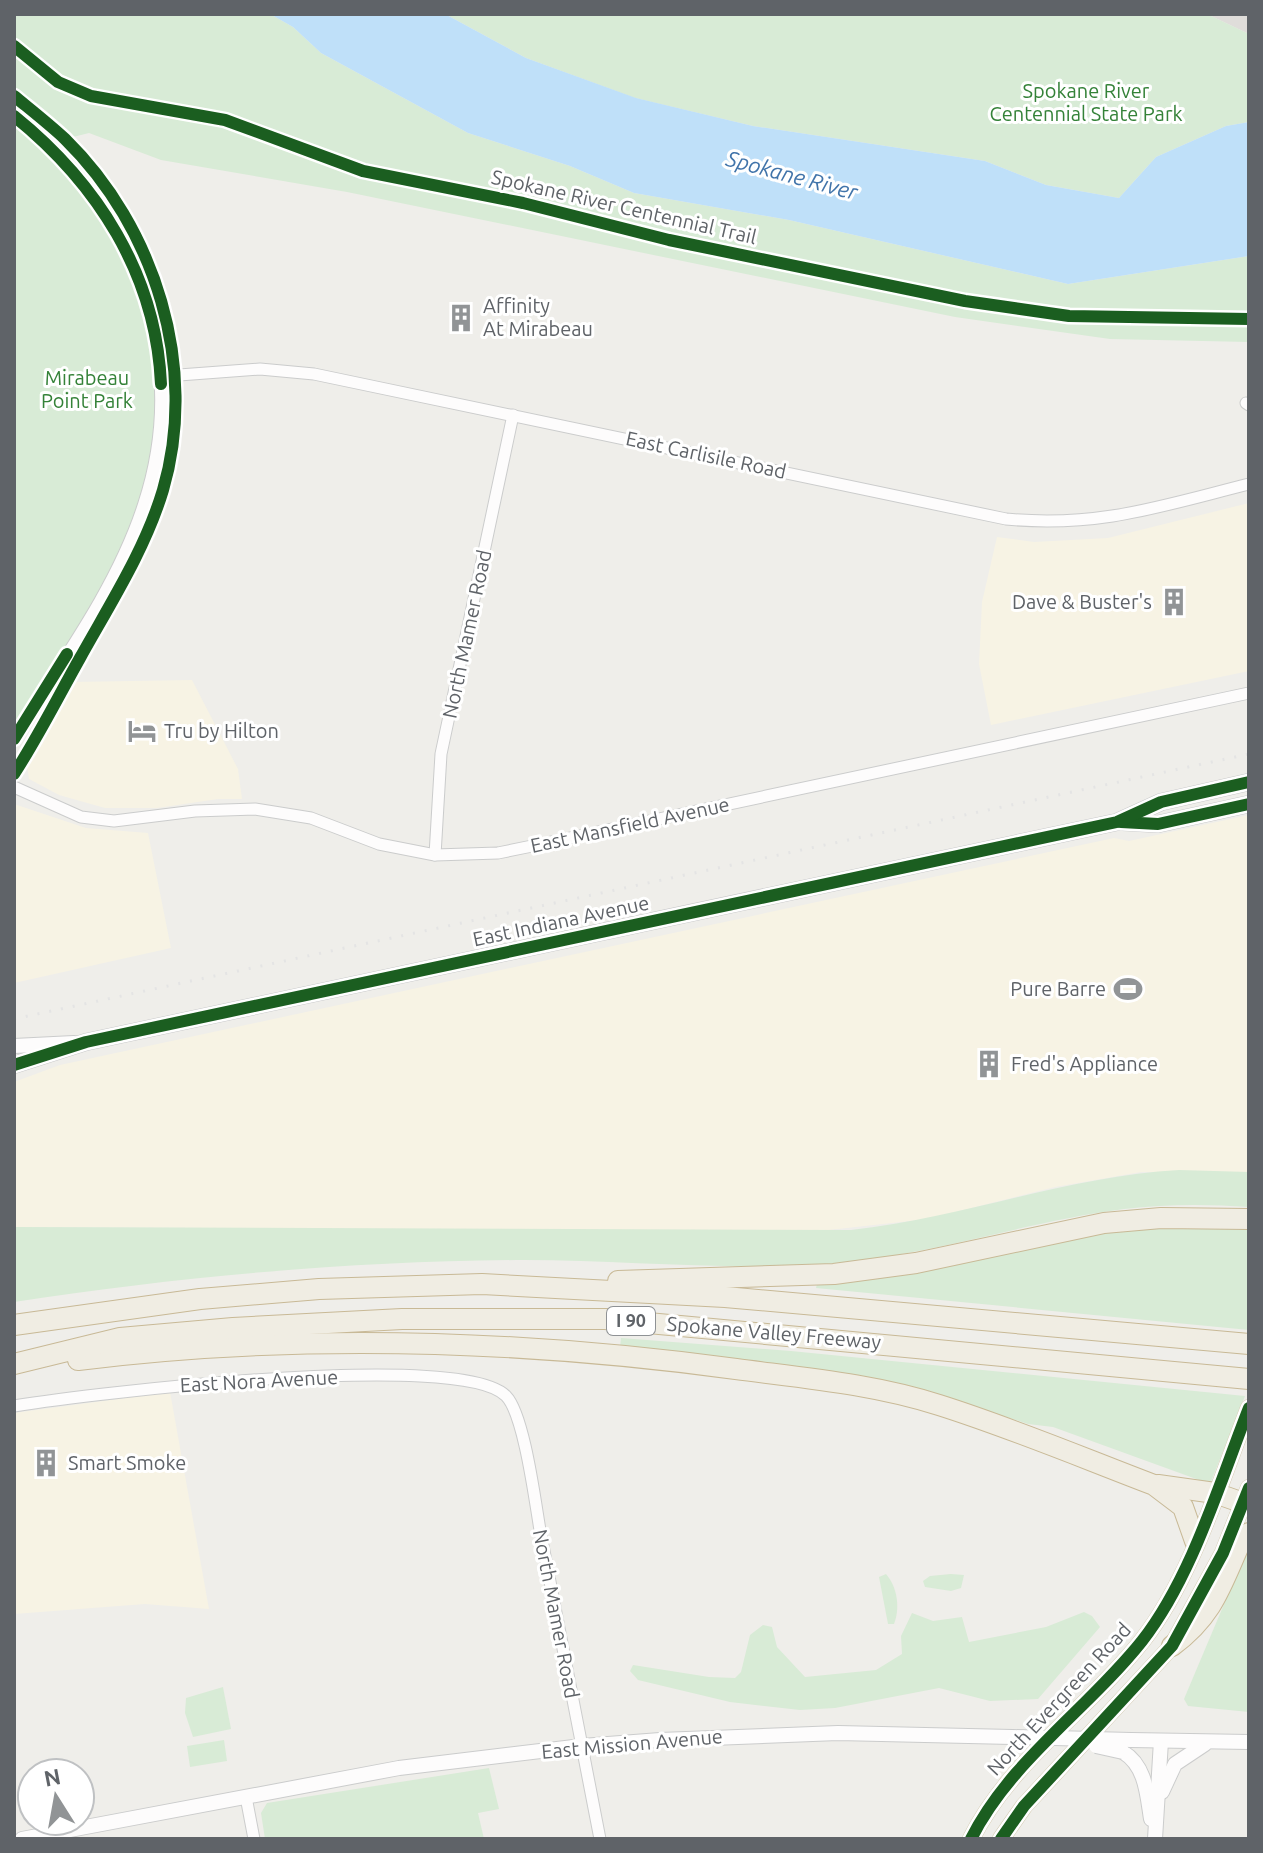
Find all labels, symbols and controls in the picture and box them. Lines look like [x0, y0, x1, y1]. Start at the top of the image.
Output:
park label: Spokane River Centennial State Park [989, 79, 1183, 125]
water label: Spokane River [723, 145, 861, 204]
street label: Spokane River Centennial Trail [489, 165, 759, 248]
place label: Affinity At Mirabeau [483, 294, 593, 340]
building icon: Affinity At Mirabeau [446, 303, 476, 333]
park label: Mirabeau Point Park [41, 366, 133, 412]
street label: East Carlisile Road [624, 426, 788, 483]
street label: North Mamer Road [437, 548, 496, 720]
building icon: Dave & Buster's [1159, 587, 1189, 617]
place label: Dave & Buster's [1012, 590, 1152, 613]
hotel icon: Tru by Hilton [127, 716, 157, 746]
place label: Tru by Hilton [164, 719, 279, 742]
street label: East Mansfield Avenue [528, 792, 731, 857]
street label: East Indiana Avenue [471, 891, 651, 950]
sports icon: Pure Barre [1113, 974, 1143, 1004]
place label: Pure Barre [1010, 977, 1106, 1000]
building icon: Fred's Appliance [974, 1049, 1004, 1079]
place label: Fred's Appliance [1011, 1052, 1158, 1075]
road number: I 90 [607, 1307, 655, 1335]
street label: Spokane Valley Freeway [666, 1312, 882, 1353]
street label: East Nora Avenue [179, 1365, 339, 1396]
building icon: Smart Smoke [31, 1448, 61, 1478]
place label: Smart Smoke [68, 1451, 186, 1474]
street label: North Mamer Road [529, 1527, 584, 1700]
street label: North Evergreen Road [982, 1618, 1135, 1780]
street label: East Mission Avenue [540, 1724, 724, 1763]
north arrow [16, 1757, 96, 1837]
text: N [42, 1763, 63, 1791]

